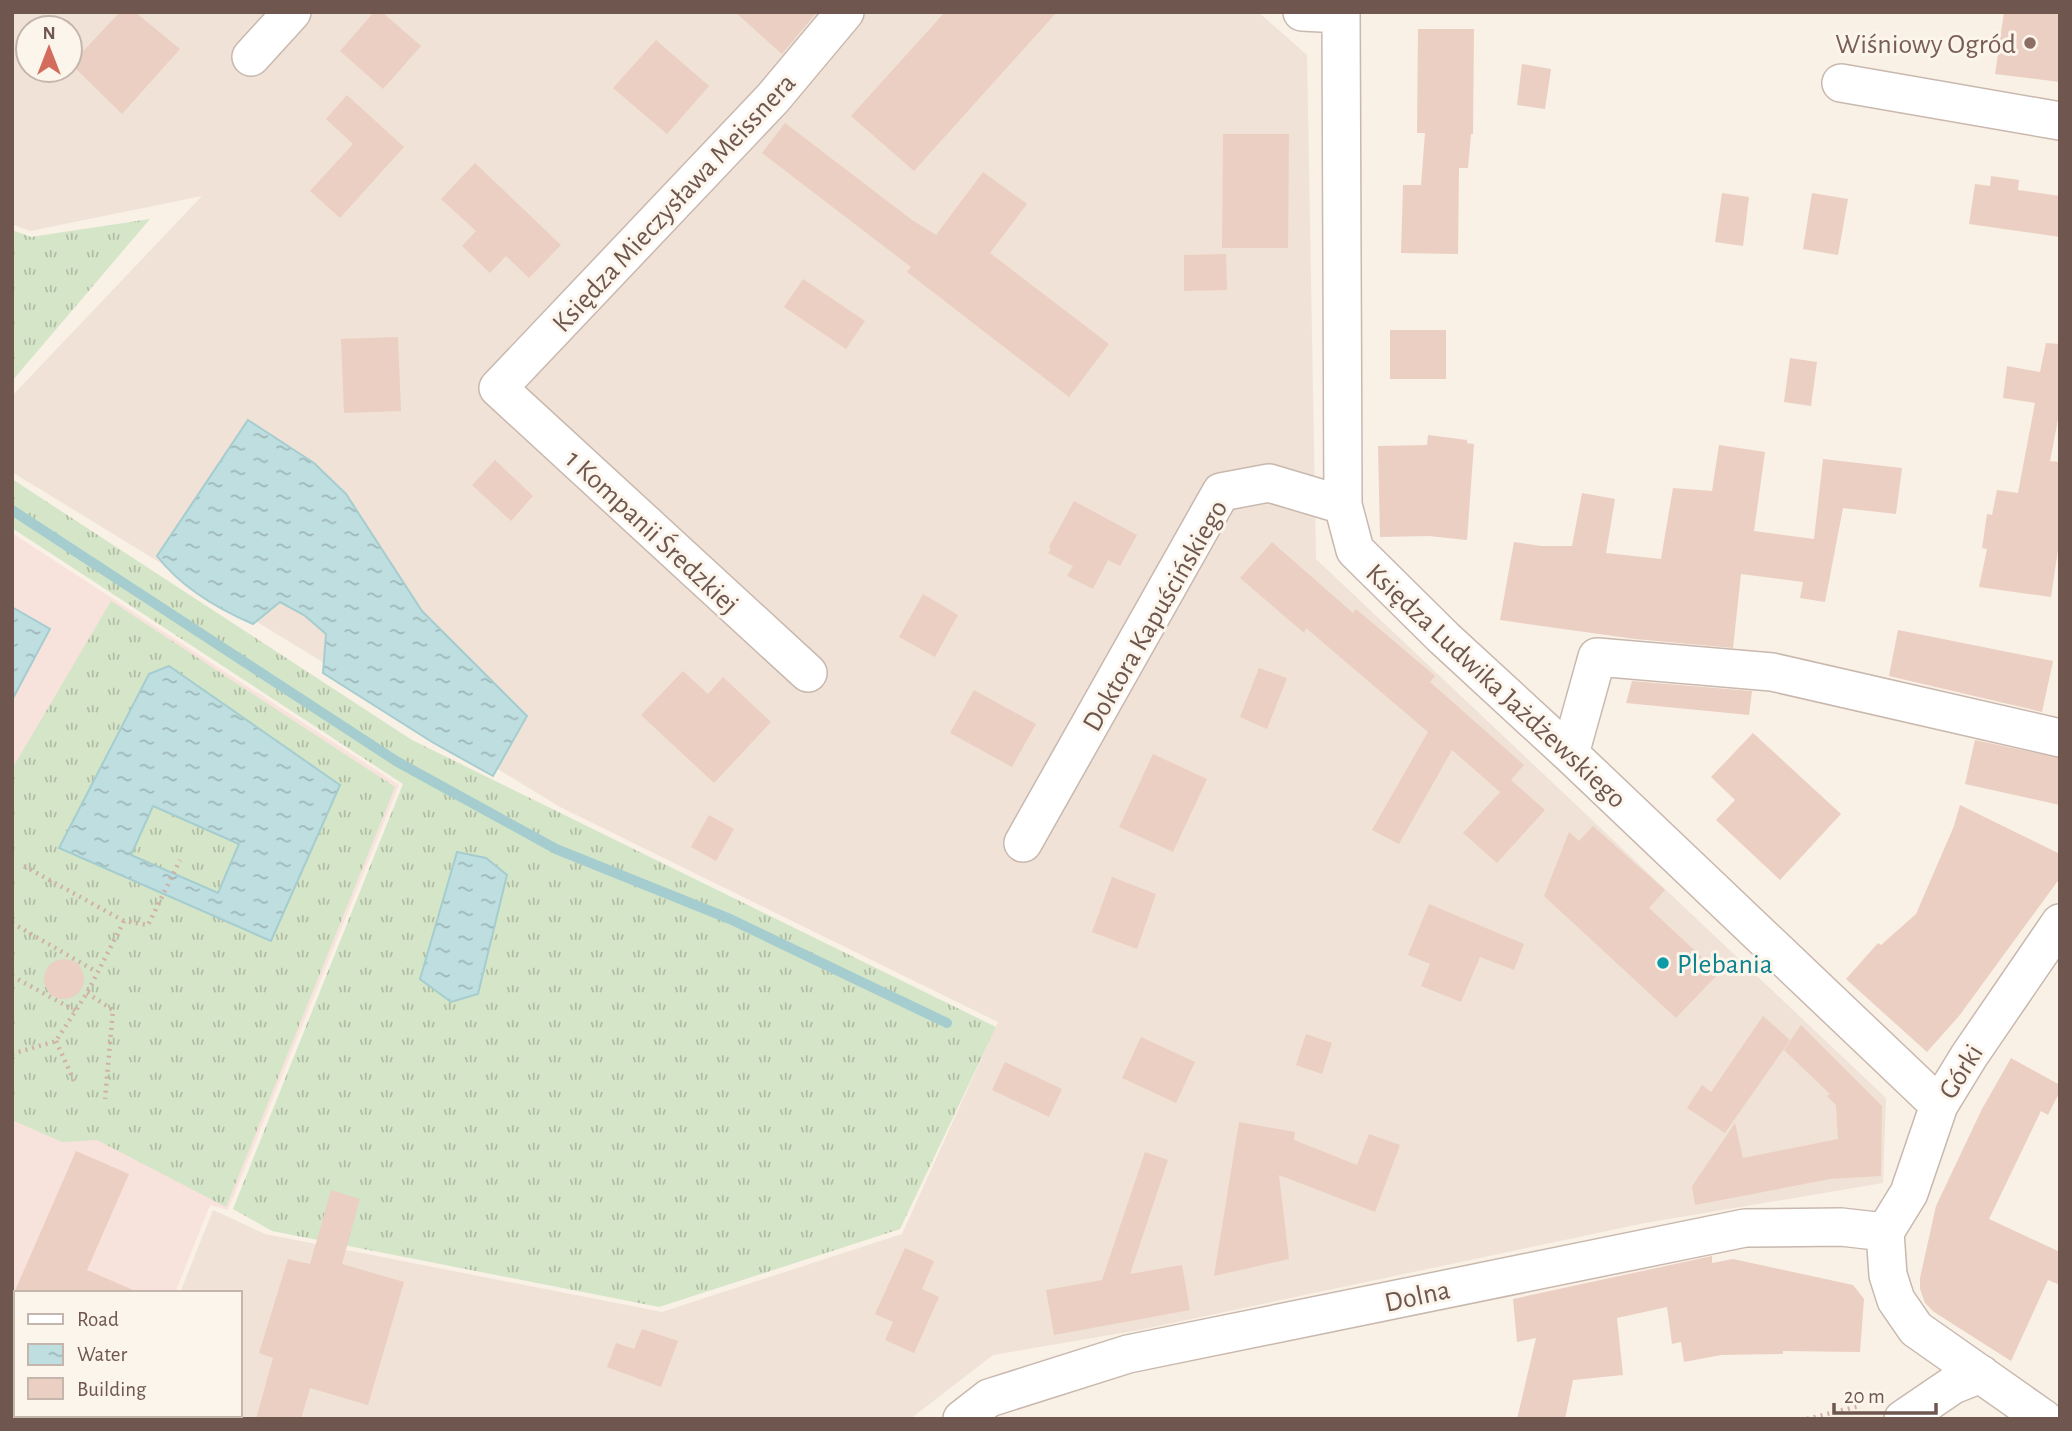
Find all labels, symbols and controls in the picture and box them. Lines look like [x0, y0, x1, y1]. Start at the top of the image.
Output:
north arrow [14, 14, 84, 84]
text: N [42, 24, 56, 43]
place label: Wiśniowy Ogród [1835, 31, 2016, 59]
marker: Wiśniowy Ogród [2022, 35, 2038, 51]
street label: Księdza Mieczysława Meissnera [548, 69, 801, 338]
street label: 1 Kompanii Średzkiej [560, 443, 746, 619]
street label: Doktora Kapuścińskiego [1078, 496, 1233, 736]
street label: Księdza Ludwika Jażdżewskiego [1360, 559, 1631, 814]
place label: Plebania [1677, 951, 1773, 979]
marker: Plebania [1655, 955, 1671, 971]
street label: Górki [1934, 1040, 1989, 1104]
street label: Dolna [1382, 1276, 1453, 1318]
legend [14, 1291, 242, 1417]
text: Road [77, 1309, 119, 1330]
text: Water [77, 1344, 127, 1365]
scale bar [1834, 1372, 1936, 1416]
text: Building [77, 1379, 147, 1400]
text: 20 m [1844, 1386, 1885, 1407]

